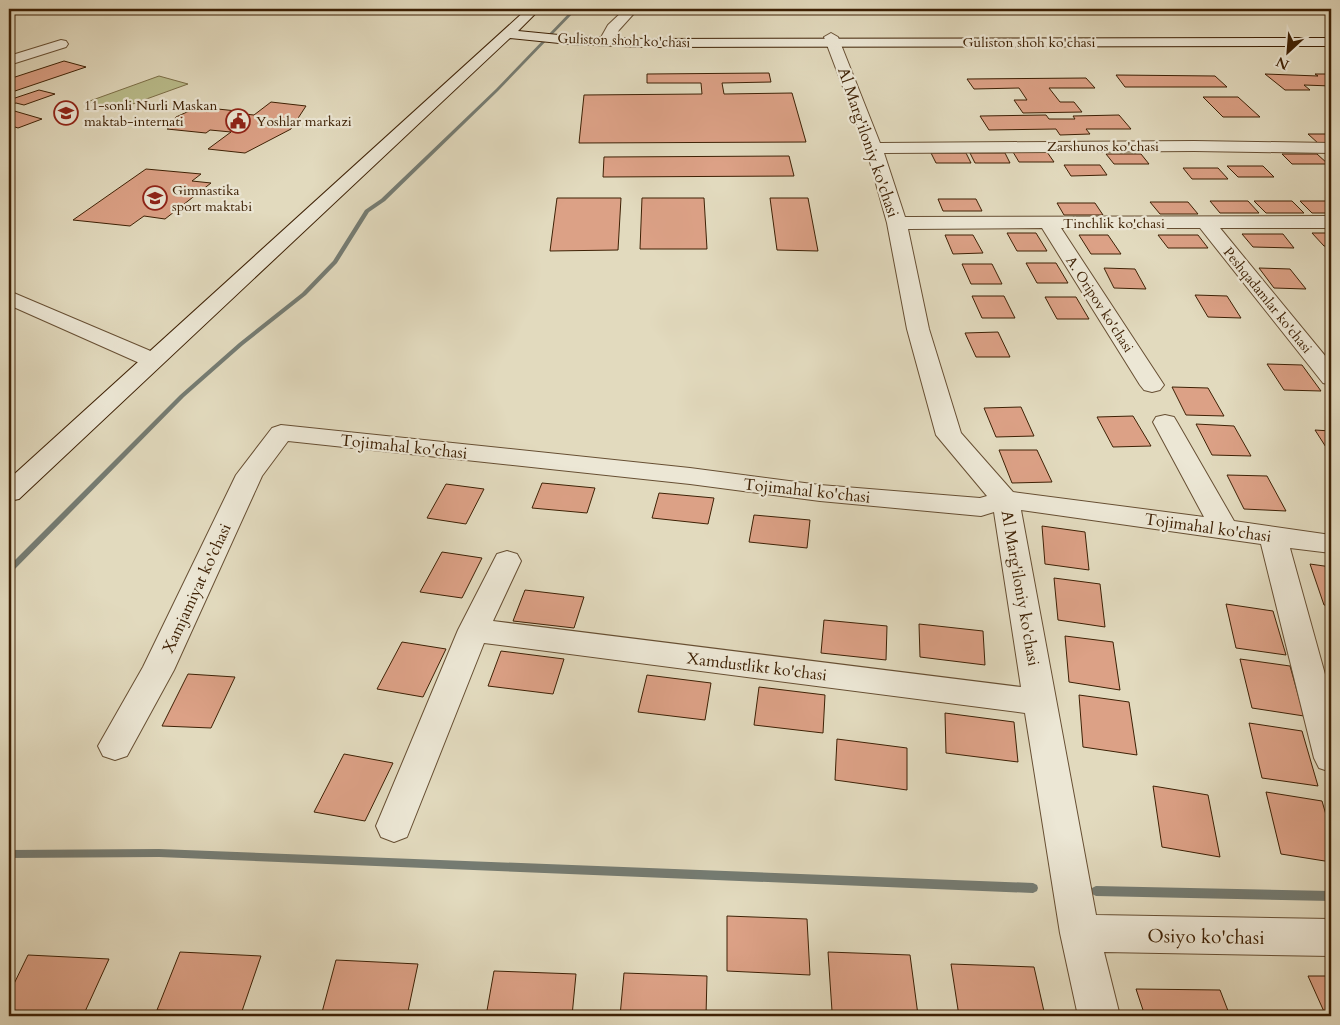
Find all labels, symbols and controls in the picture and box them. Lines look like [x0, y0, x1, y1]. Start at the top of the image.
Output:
north arrow [1262, 28, 1312, 78]
street label: Guliston shoh ko'chasi [557, 29, 691, 52]
street label: Guliston shoh ko'chasi [962, 33, 1096, 52]
text: N [1273, 52, 1292, 74]
street label: Al Marg'iloniy ko'chasi [832, 64, 904, 221]
place label: 11-sonli Nurli Maskan maktab-internati [84, 96, 218, 131]
school or university icon: 11-sonli Nurli Maskan maktab-internati [53, 100, 79, 126]
public building icon: Yoshlar markazi [225, 108, 251, 134]
place label: Yoshlar markazi [256, 112, 352, 131]
street label: Zarshunos ko'chasi [1047, 137, 1159, 156]
place label: Gimnastika sport maktabi [172, 181, 252, 216]
school or university icon: Gimnastika sport maktabi [142, 185, 168, 211]
street label: Tinchlik ko'chasi [1063, 214, 1165, 233]
street label: Peshqadamlar ko'chasi [1219, 243, 1316, 357]
street label: A. Oripov ko'chasi [1061, 252, 1138, 356]
street label: Tojimahal ko'chasi [339, 429, 469, 465]
street label: Tojimahal ko'chasi [742, 473, 872, 509]
street label: Tojimahal ko'chasi [1143, 508, 1273, 548]
street label: Al Marg'iloniy ko'chasi [996, 509, 1045, 668]
street label: Xamjamiyat ko'chasi [157, 519, 237, 657]
street label: Xamdustlikt ko'chasi [686, 647, 829, 687]
street label: Osiyo ko'chasi [1147, 923, 1265, 951]

